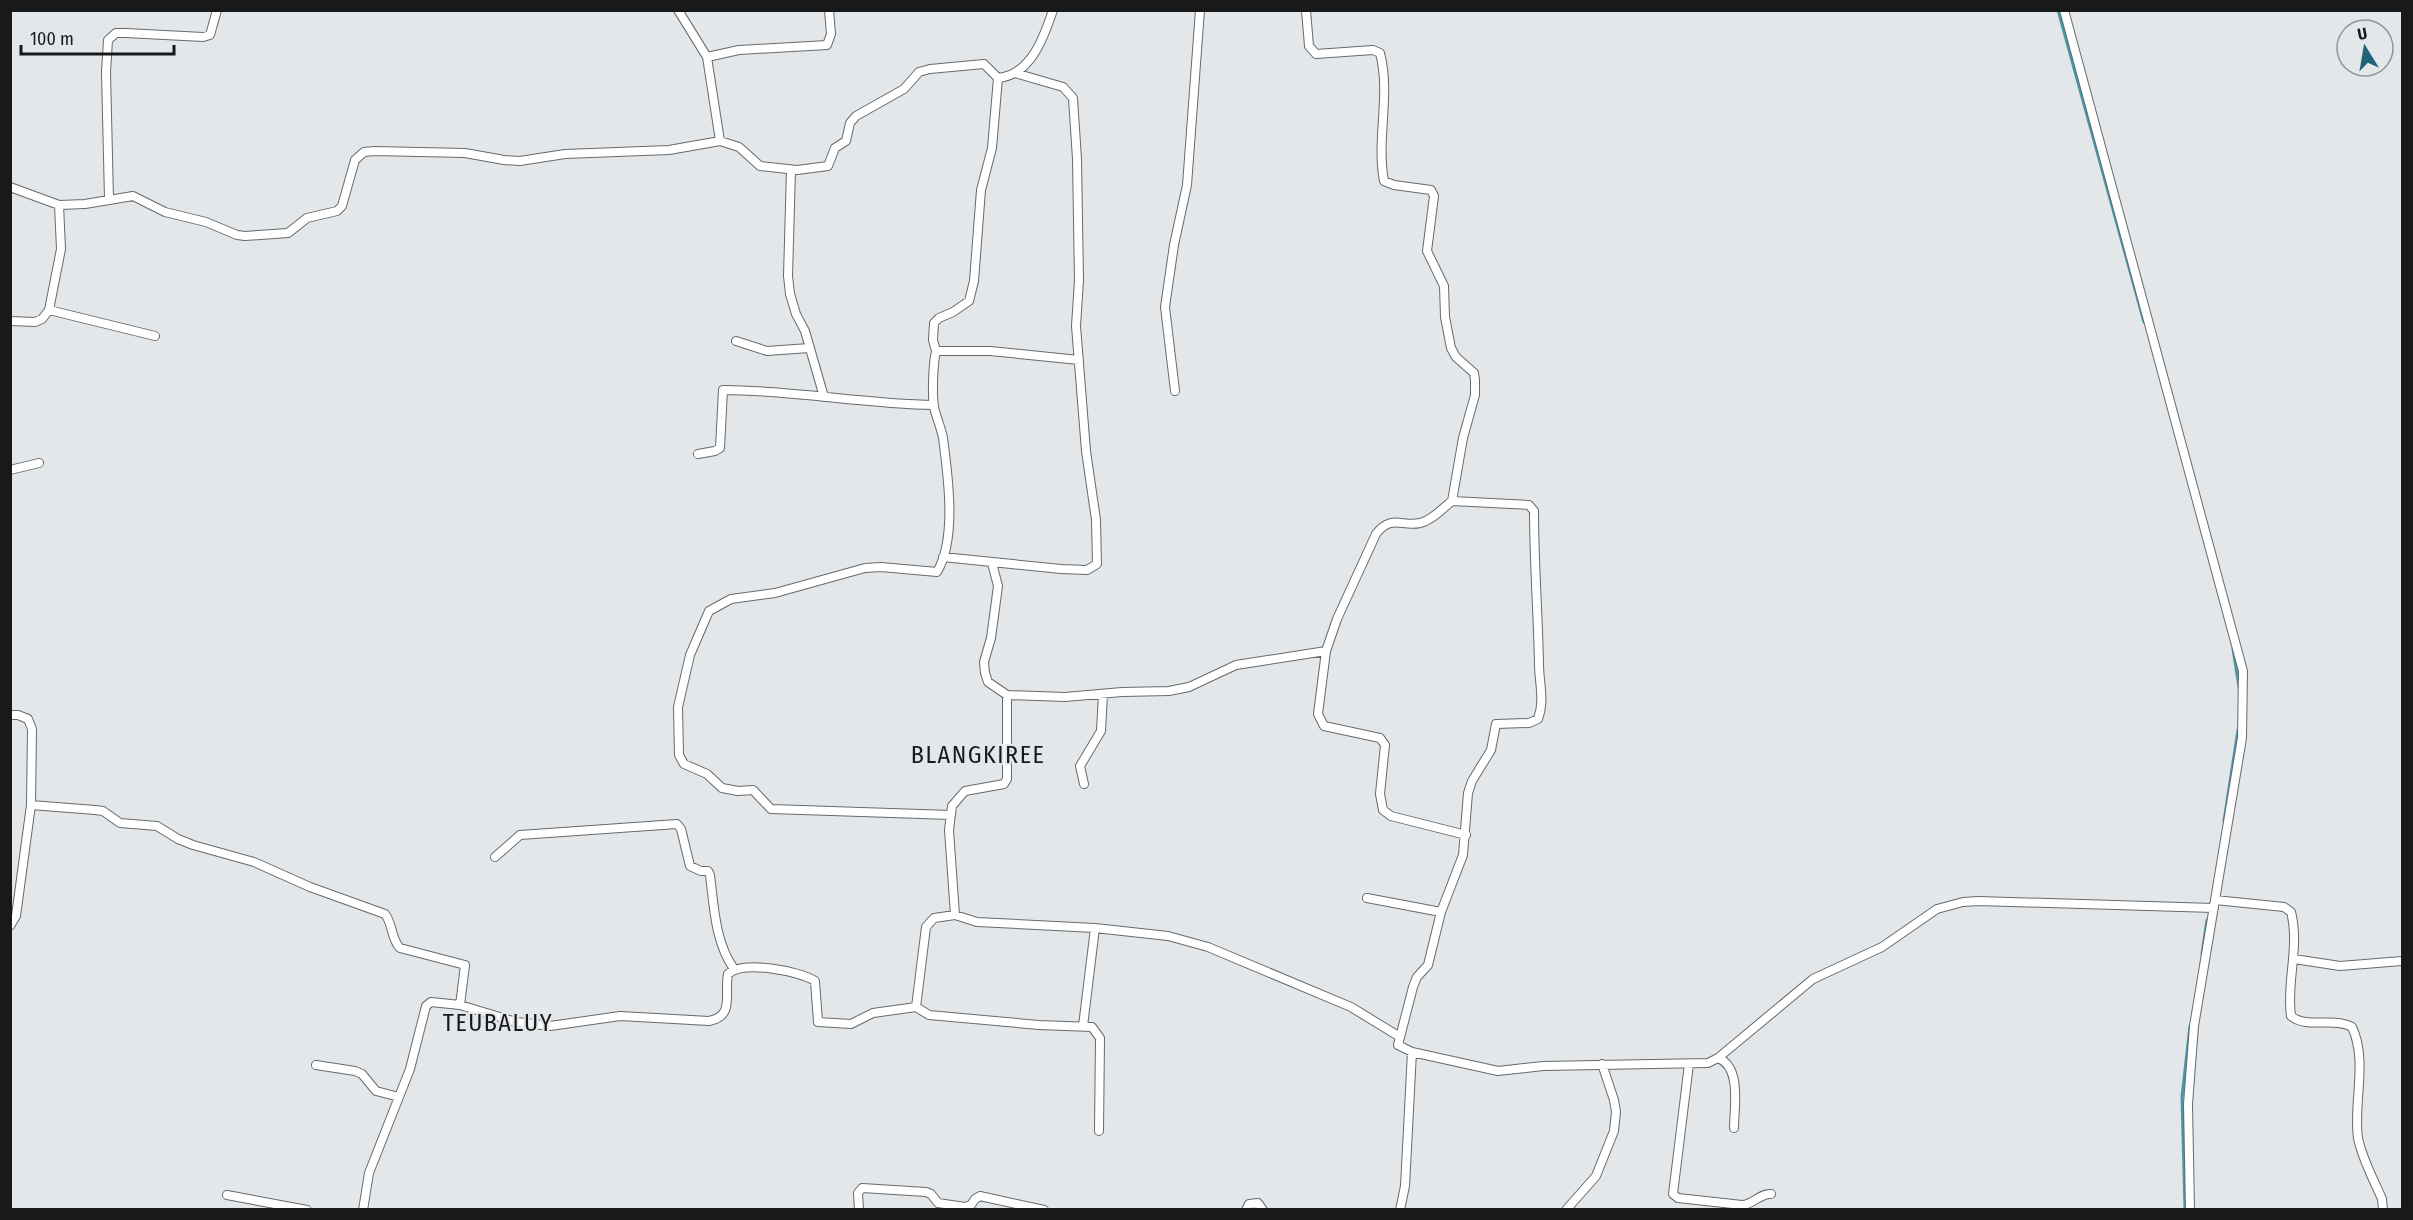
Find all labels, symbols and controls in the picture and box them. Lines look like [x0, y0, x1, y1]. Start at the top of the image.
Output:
scale bar [21, 18, 174, 56]
north arrow [2335, 18, 2395, 78]
text: U [2356, 24, 2369, 44]
text: 100 m [30, 28, 74, 50]
district label: BLANGKIREE [911, 741, 1045, 769]
district label: TEUBALUY [443, 1009, 553, 1037]

